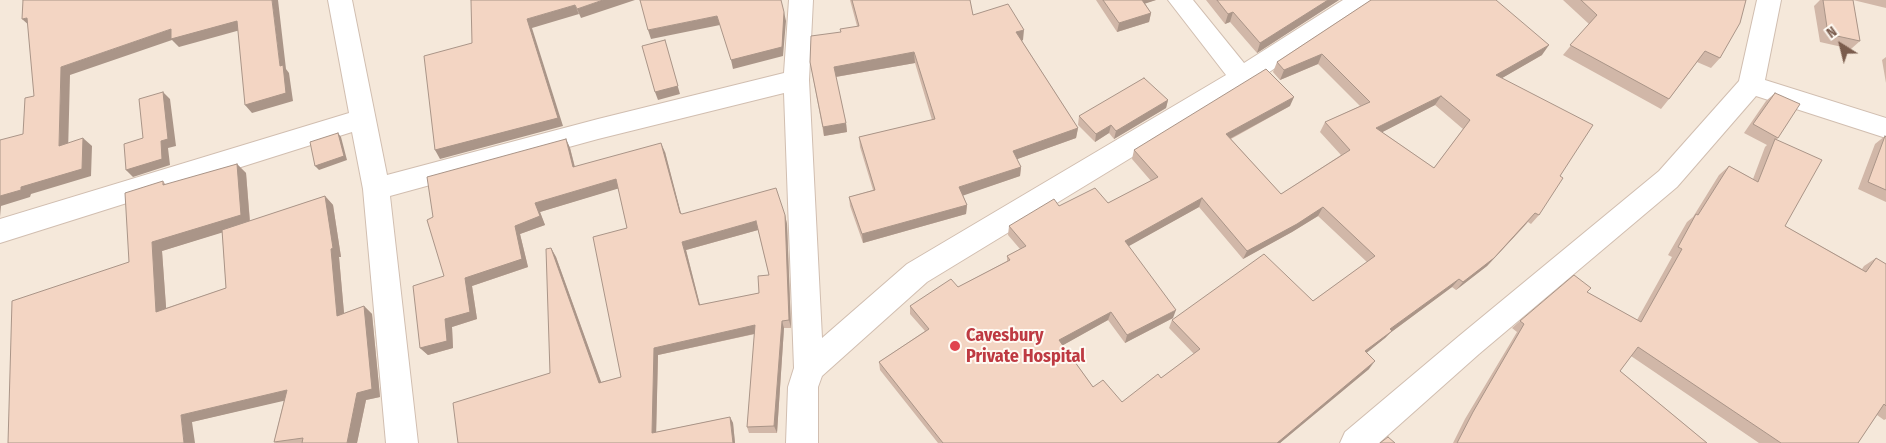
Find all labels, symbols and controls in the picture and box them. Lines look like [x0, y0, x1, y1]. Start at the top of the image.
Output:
north arrow [1816, 20, 1866, 70]
text: N [1823, 23, 1840, 42]
place label: Cavesbury Private Hospital [966, 325, 1085, 368]
marker: Cavesbury Private Hospital [948, 339, 962, 353]

